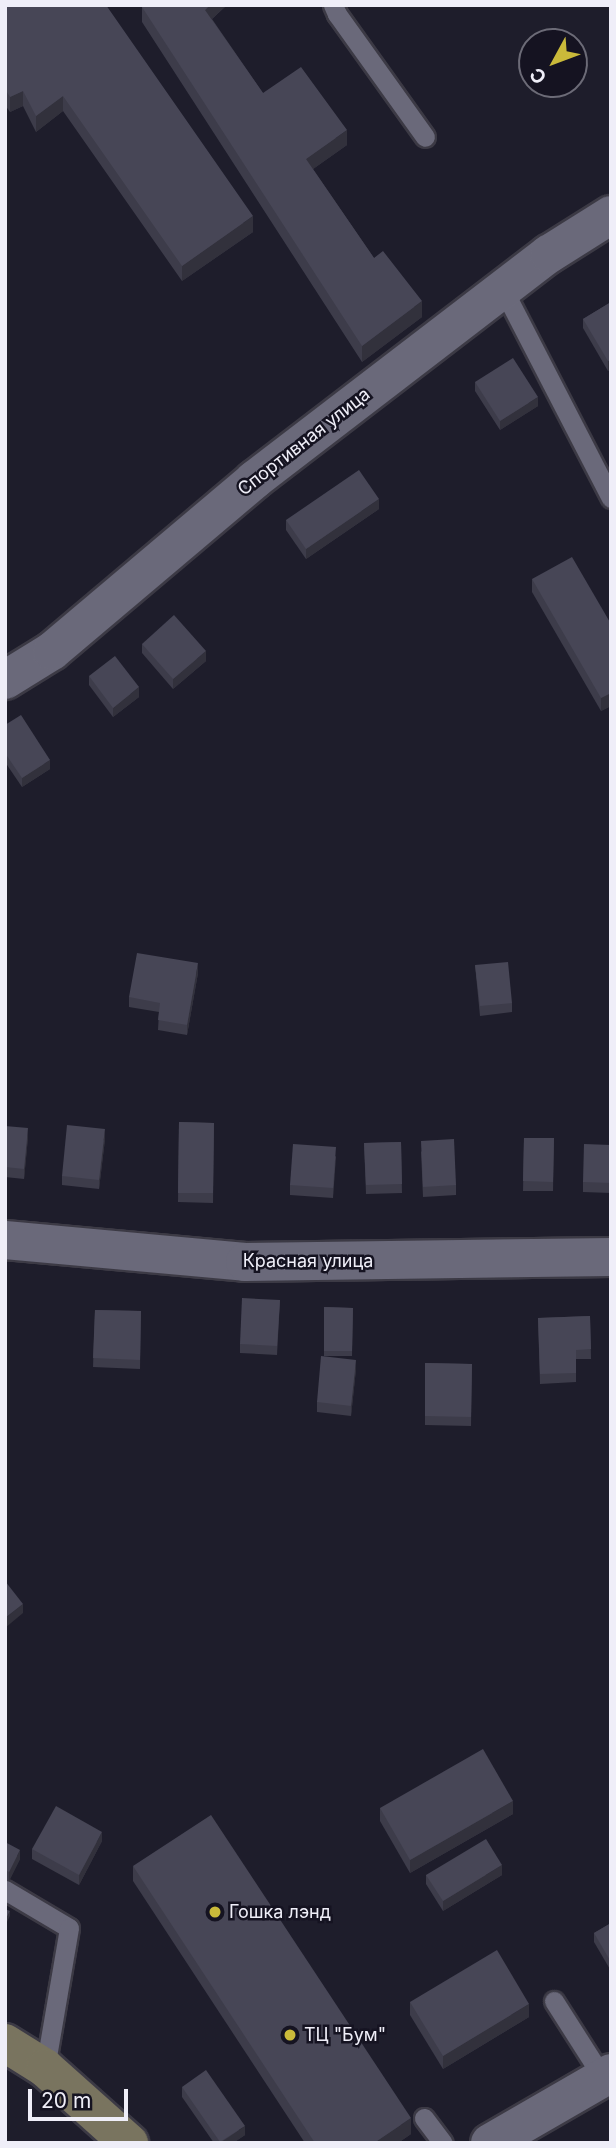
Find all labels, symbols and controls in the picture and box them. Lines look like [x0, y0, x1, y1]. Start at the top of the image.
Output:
north arrow [518, 28, 588, 98]
text: С [525, 63, 552, 89]
street label: Спортивная улица [234, 384, 374, 500]
street label: Красная улица [243, 1250, 373, 1272]
place label: Гошка лэнд [229, 1901, 331, 1923]
marker: Гошка лэнд [207, 1904, 223, 1920]
place label: ТЦ "Бум" [304, 2024, 386, 2046]
marker: ТЦ "Бум" [282, 2027, 298, 2043]
scale bar [32, 2074, 131, 2118]
text: 20 m [41, 2088, 91, 2113]

